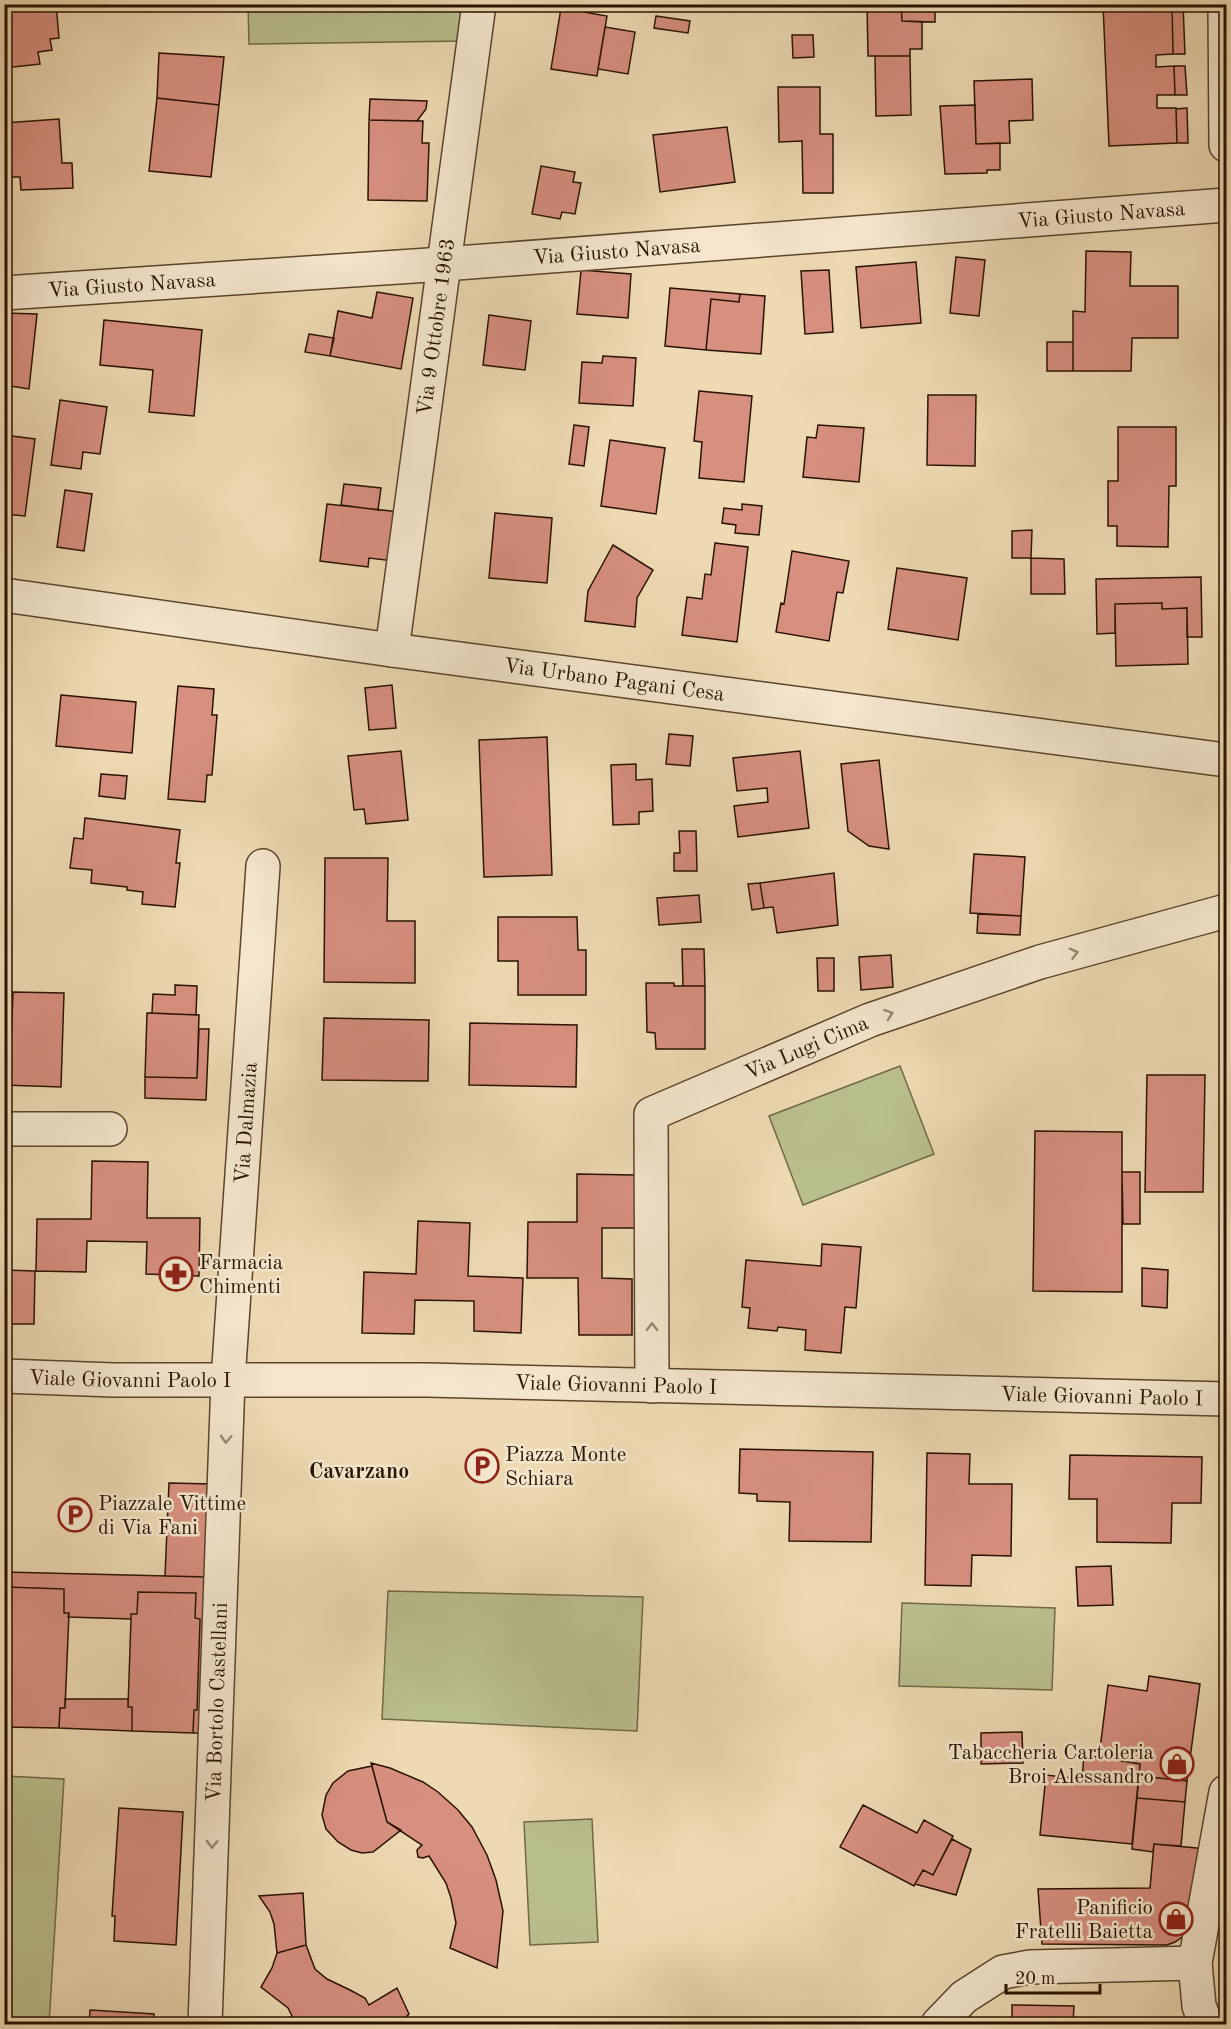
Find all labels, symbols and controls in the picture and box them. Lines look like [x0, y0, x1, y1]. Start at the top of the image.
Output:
street label: Via Giusto Navasa [1017, 199, 1186, 233]
street label: Via Giusto Navasa [532, 236, 701, 269]
street label: Via 9 Ottobre 1963 [415, 237, 459, 417]
street label: Via Giusto Navasa [47, 270, 216, 302]
street label: Via Urbano Pagani Cesa [502, 656, 726, 706]
one-way arrow [1068, 948, 1079, 960]
one-way arrow [883, 1008, 894, 1021]
street label: Via Lugi Cima [742, 1013, 872, 1084]
street label: Via Dalmazia [232, 1062, 262, 1185]
place label: Farmacia Chimenti [199, 1253, 283, 1298]
pharmacy icon: Farmacia Chimenti [158, 1256, 194, 1292]
one-way arrow [646, 1323, 658, 1332]
street label: Viale Giovanni Paolo I [28, 1368, 231, 1392]
street label: Viale Giovanni Paolo I [514, 1373, 717, 1399]
street label: Viale Giovanni Paolo I [1000, 1385, 1203, 1410]
one-way arrow [220, 1434, 233, 1443]
place label: Piazza Monte Schiara [505, 1445, 626, 1490]
parking icon: Piazza Monte Schiara [464, 1448, 500, 1484]
district label: Cavarzano [309, 1461, 409, 1483]
place label: Piazzale Vittime di Via Fani [98, 1494, 246, 1539]
parking icon: Piazzale Vittime di Via Fani [57, 1497, 93, 1533]
street label: Via Bortolo Castellani [204, 1602, 232, 1803]
place label: Tabaccheria Cartoleria Broi Alessandro [948, 1743, 1154, 1788]
shop icon: Tabaccheria Cartoleria Broi Alessandro [1159, 1746, 1195, 1782]
one-way arrow [205, 1839, 218, 1848]
place label: Panificio Fratelli Baietta [1015, 1898, 1153, 1943]
shop icon: Panificio Fratelli Baietta [1158, 1901, 1194, 1937]
scale bar [1006, 1957, 1100, 1995]
text: 20 m [1015, 1970, 1055, 1988]

